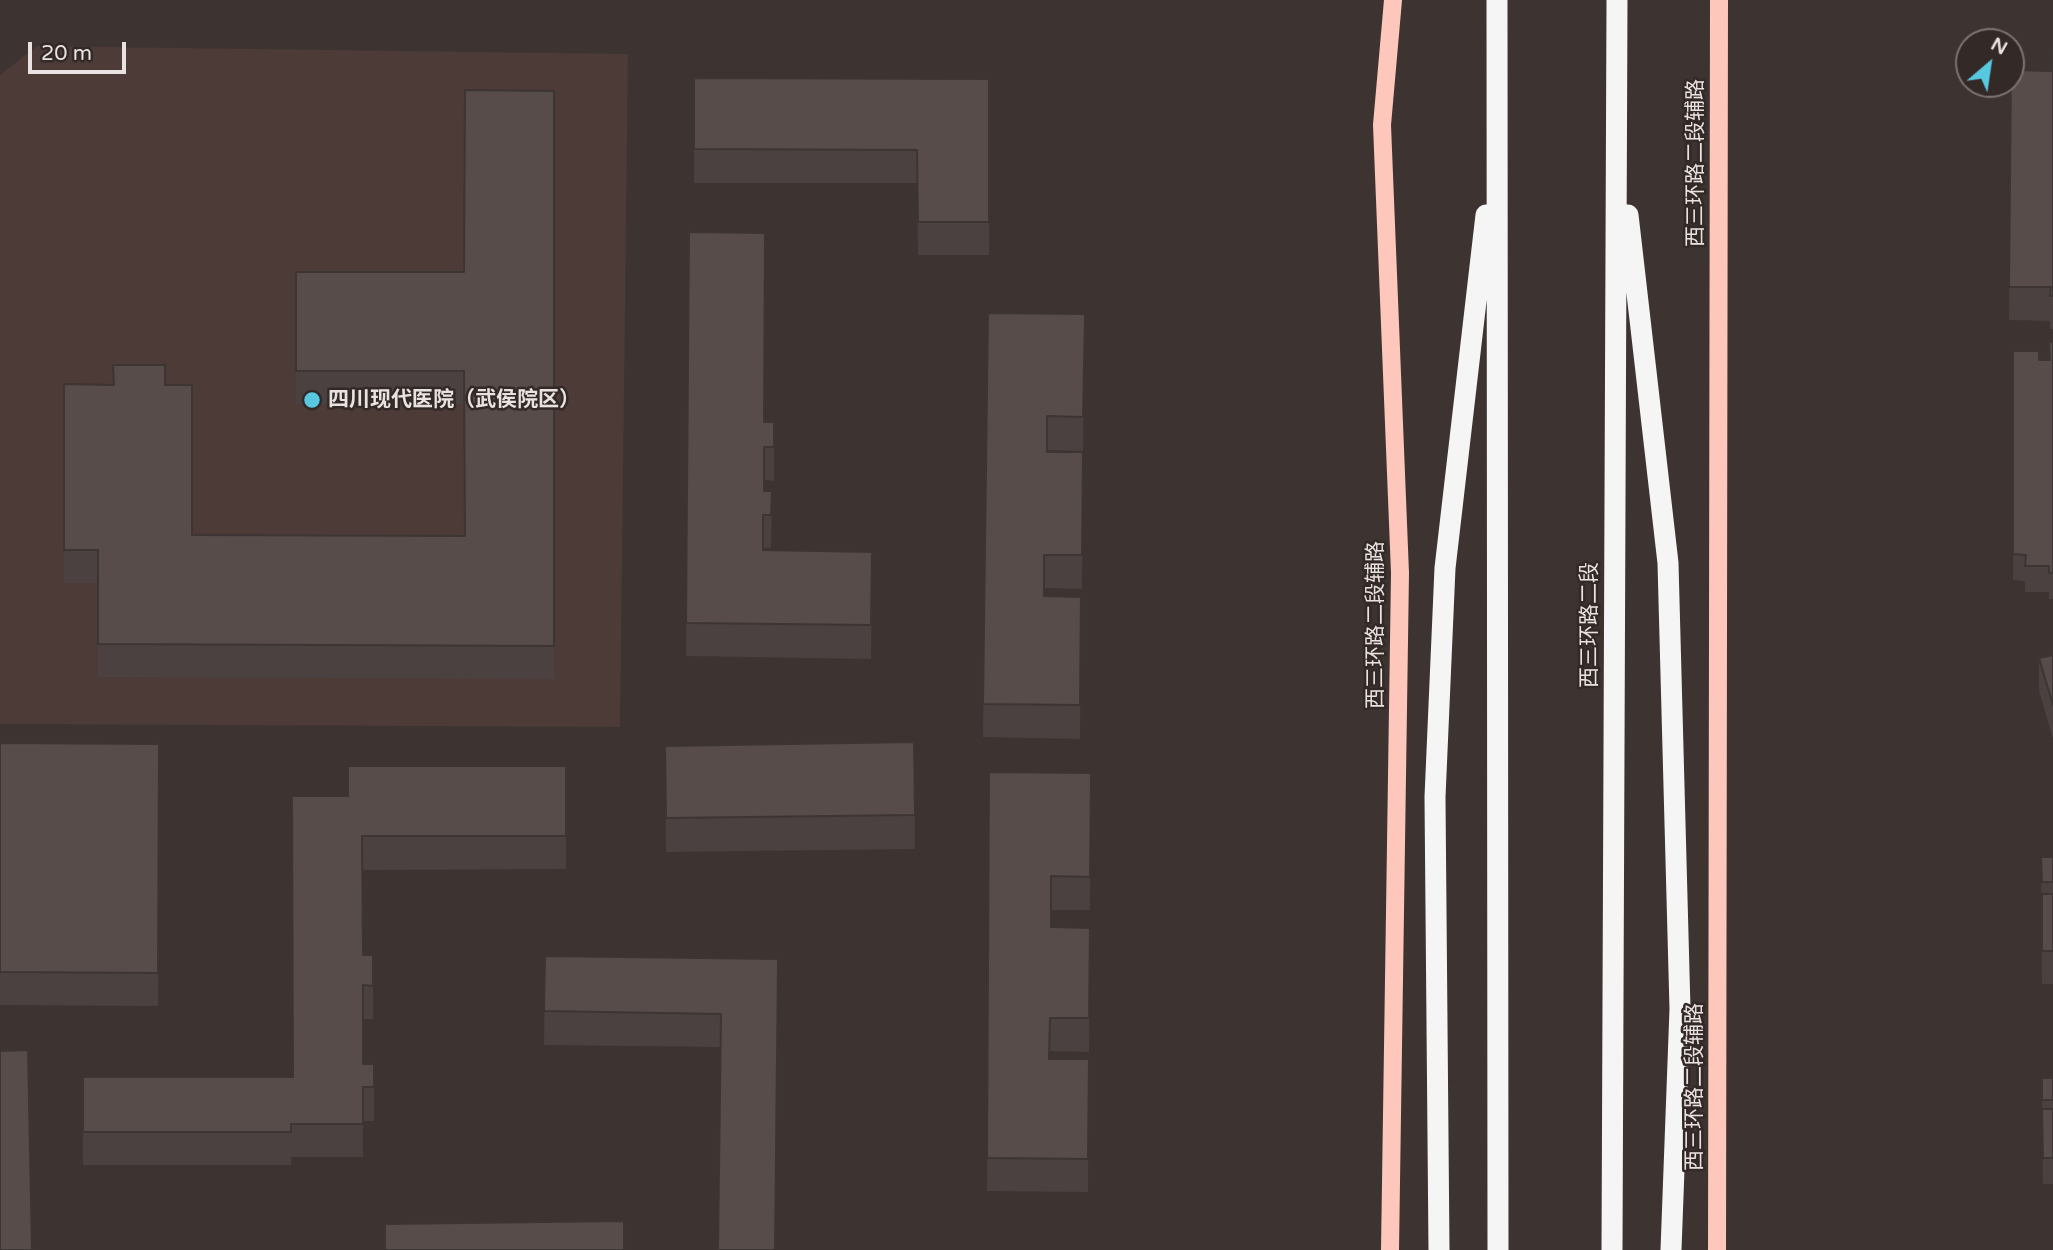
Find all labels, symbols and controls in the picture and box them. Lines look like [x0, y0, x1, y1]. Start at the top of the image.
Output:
scale bar [32, 28, 130, 72]
north arrow [1955, 28, 2025, 98]
text: N [1987, 33, 2011, 60]
text: 20 m [41, 41, 92, 66]
street label: 西三环路二段辅路 [1683, 79, 1709, 247]
place label: 四川现代医院（武侯院区） [328, 387, 580, 413]
marker: 四川现代医院（武侯院区） [302, 390, 322, 410]
street label: 西三环路二段辅路 [1363, 541, 1389, 709]
street label: 西三环路二段 [1577, 562, 1603, 688]
street label: 西三环路二段辅路 [1682, 1003, 1708, 1171]

